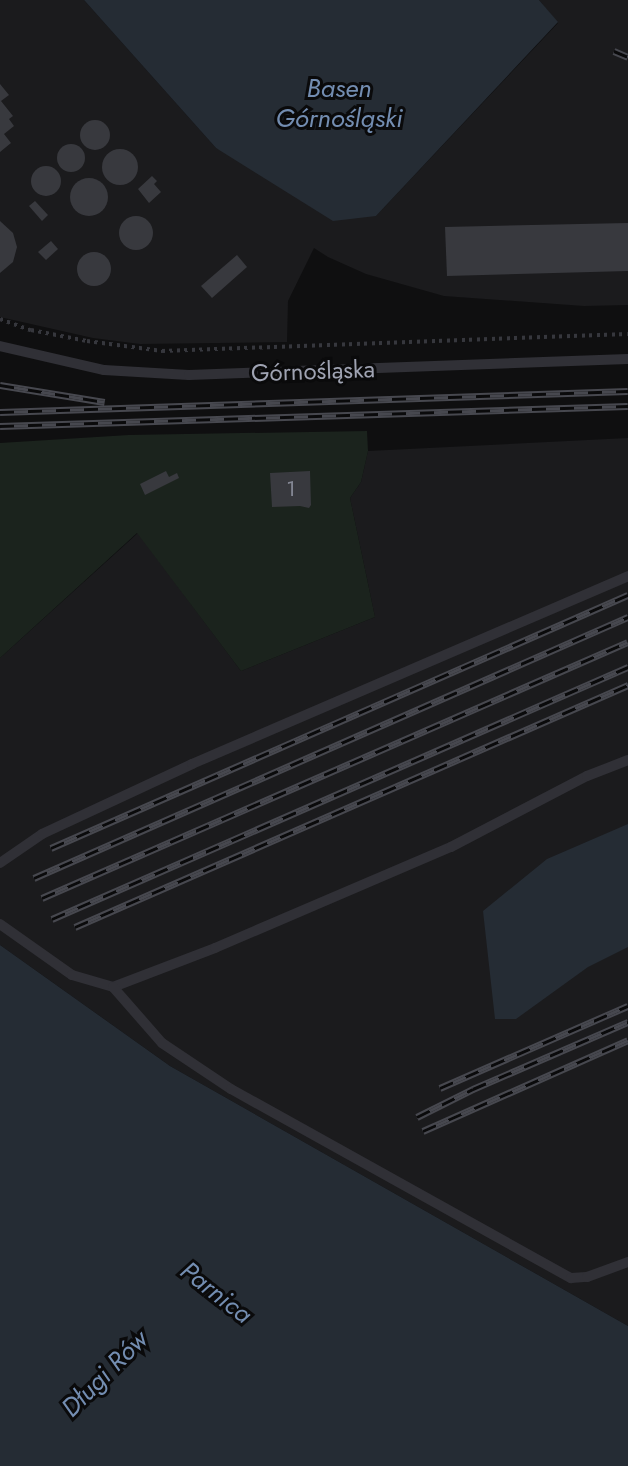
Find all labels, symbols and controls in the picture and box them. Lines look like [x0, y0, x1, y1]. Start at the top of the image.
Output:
water label: Basen Górnośląski [275, 73, 403, 134]
street label: Górnośląska [250, 354, 376, 388]
house number: 1 [286, 476, 296, 502]
water label: Parnica [174, 1255, 258, 1331]
water label: Długi Rów [55, 1324, 155, 1424]

